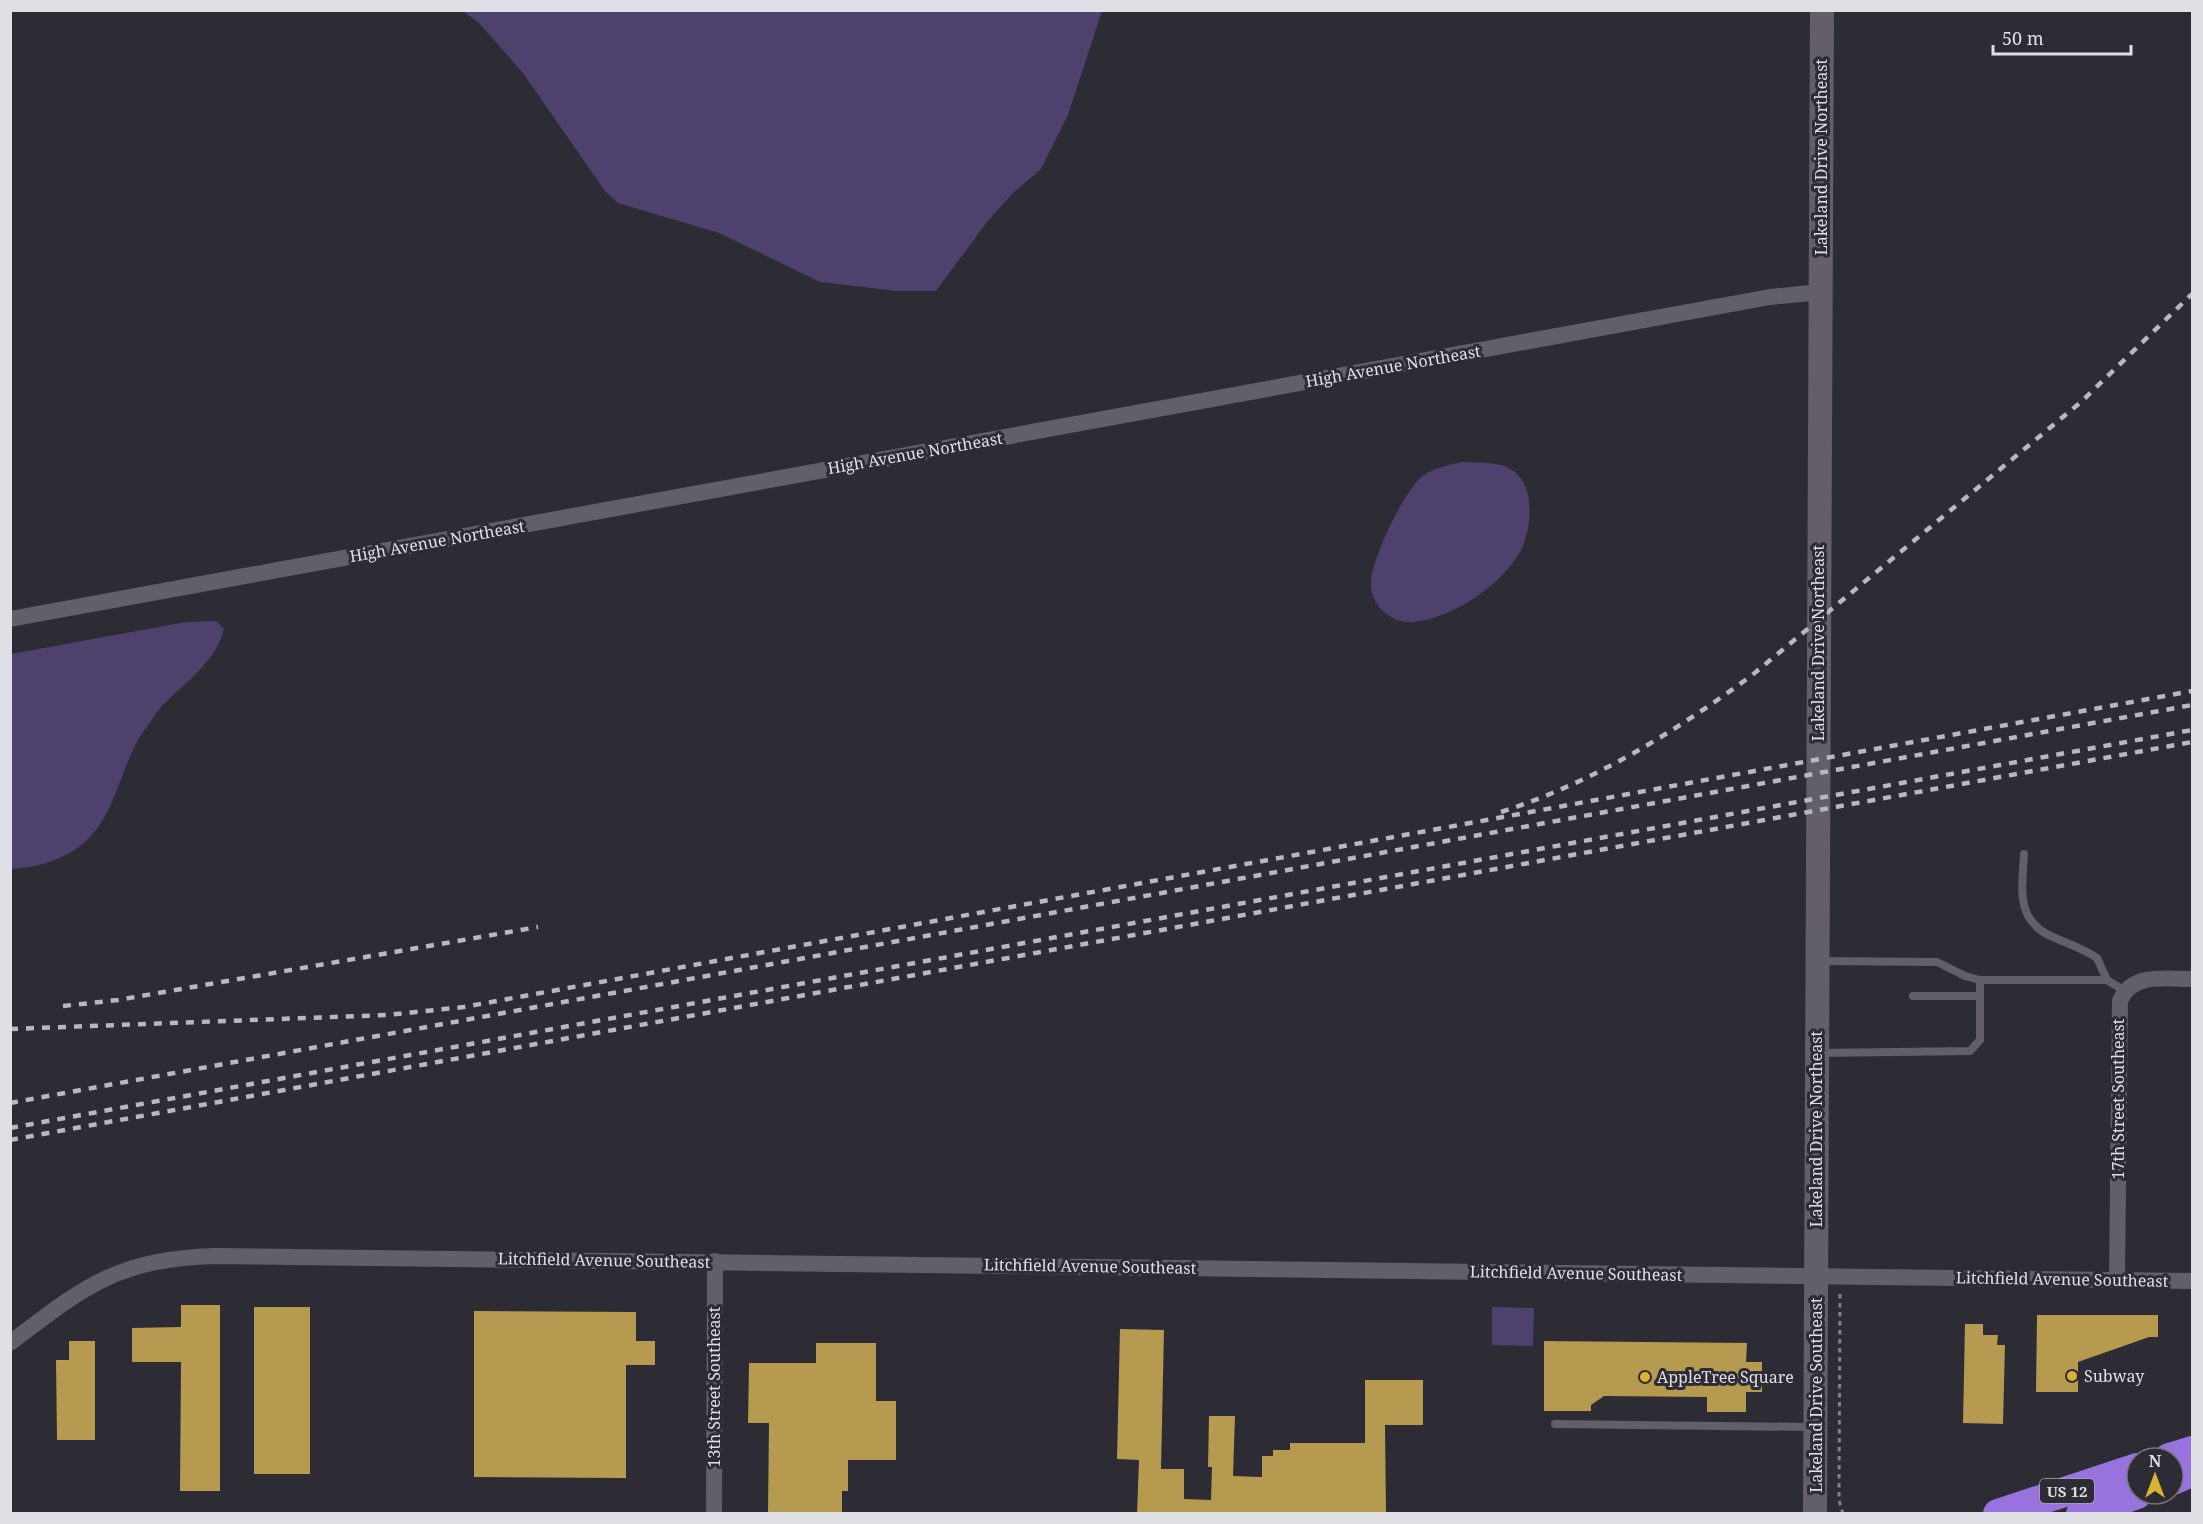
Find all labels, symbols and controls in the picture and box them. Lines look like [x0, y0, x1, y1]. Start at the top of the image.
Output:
scale bar [1993, 18, 2131, 56]
text: 50 m [2002, 26, 2044, 50]
street label: Lakeland Drive Northeast [1810, 58, 1832, 255]
street label: High Avenue Northeast [1304, 340, 1483, 392]
street label: High Avenue Northeast [826, 427, 1005, 479]
street label: High Avenue Northeast [348, 515, 527, 567]
street label: Lakeland Drive Northeast [1807, 544, 1829, 741]
street label: 17th Street Southeast [2107, 1018, 2129, 1179]
street label: Lakeland Drive Northeast [1805, 1030, 1827, 1227]
street label: Litchfield Avenue Southeast [498, 1247, 711, 1273]
street label: Litchfield Avenue Southeast [984, 1253, 1197, 1279]
street label: Litchfield Avenue Southeast [1470, 1260, 1683, 1286]
street label: Litchfield Avenue Southeast [1956, 1266, 2169, 1292]
street label: Lakeland Drive Southeast [1805, 1297, 1827, 1493]
street label: 13th Street Southeast [703, 1306, 725, 1467]
place label: Subway [2084, 1365, 2145, 1387]
place label: AppleTree Square [1657, 1366, 1794, 1388]
marker: Subway [2065, 1369, 2079, 1383]
marker: AppleTree Square [1638, 1370, 1652, 1384]
north arrow [2125, 1446, 2185, 1506]
text: N [2149, 1450, 2162, 1472]
road number: US 12 [2040, 1479, 2094, 1503]

